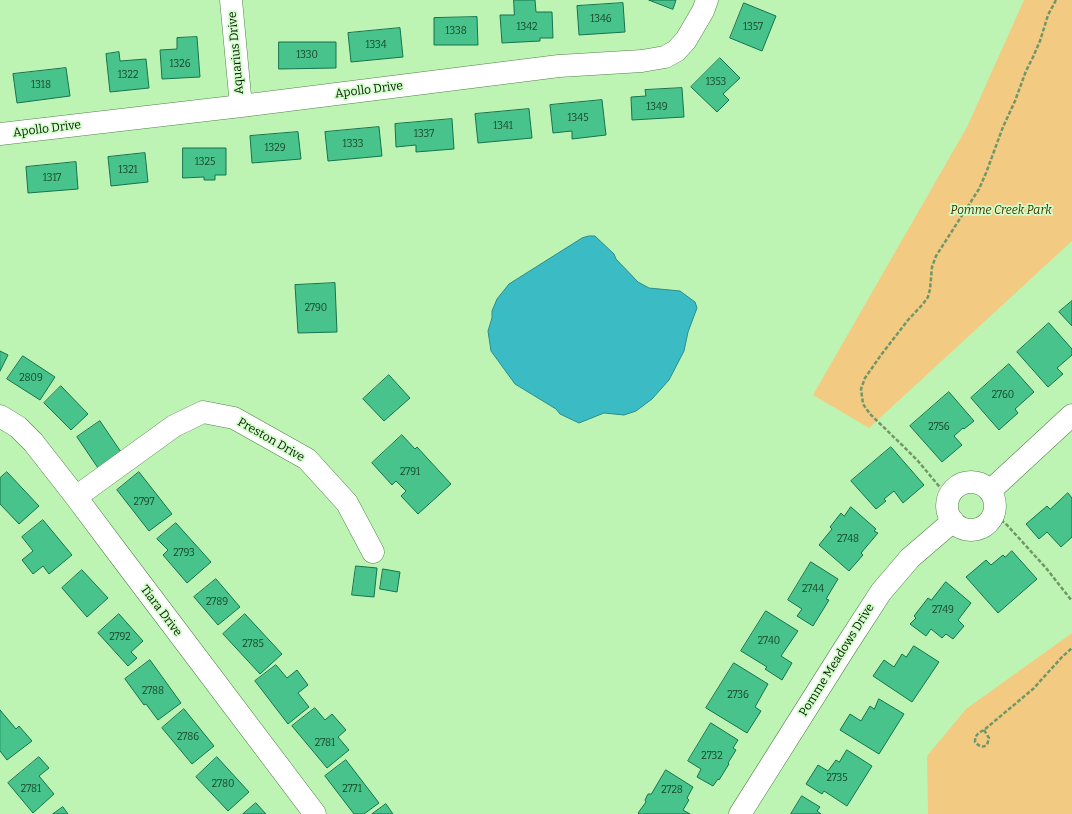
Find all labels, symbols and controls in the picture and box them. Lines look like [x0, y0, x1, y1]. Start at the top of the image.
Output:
street label: Aquarius Drive [225, 11, 247, 95]
house number: 1346 [590, 13, 612, 25]
house number: 1342 [516, 21, 538, 33]
house number: 1357 [743, 21, 763, 33]
house number: 1338 [445, 25, 467, 37]
house number: 1334 [365, 39, 387, 51]
house number: 1330 [296, 49, 318, 61]
house number: 1326 [169, 58, 191, 70]
house number: 1322 [118, 69, 138, 81]
house number: 1353 [706, 76, 726, 88]
house number: 1318 [31, 79, 51, 91]
street label: Apollo Drive [334, 79, 404, 101]
house number: 1349 [646, 101, 668, 113]
house number: 1345 [568, 112, 588, 124]
street label: Apollo Drive [12, 118, 82, 140]
house number: 1341 [493, 120, 513, 132]
house number: 1337 [414, 128, 434, 140]
house number: 1333 [343, 138, 363, 150]
house number: 1329 [264, 142, 286, 154]
house number: 1325 [195, 156, 215, 168]
house number: 1321 [118, 164, 138, 176]
house number: 1317 [43, 172, 61, 184]
park label: Pomme Creek Park [950, 204, 1052, 218]
house number: 2790 [305, 302, 327, 314]
house number: 2809 [19, 372, 43, 384]
house number: 2760 [992, 389, 1014, 401]
street label: Preston Drive [235, 415, 307, 465]
house number: 2756 [928, 421, 950, 433]
house number: 2791 [400, 466, 420, 478]
house number: 2797 [134, 496, 154, 508]
house number: 2748 [837, 533, 859, 545]
house number: 2793 [173, 547, 195, 559]
street label: Tiara Drive [137, 583, 185, 639]
house number: 2744 [802, 583, 824, 595]
house number: 2789 [206, 596, 228, 608]
street label: Pomme Meadows Drive [796, 601, 878, 719]
house number: 2749 [932, 604, 954, 616]
house number: 2792 [109, 631, 131, 643]
house number: 2740 [758, 635, 780, 647]
house number: 2785 [242, 638, 264, 650]
house number: 2788 [142, 685, 164, 697]
house number: 2736 [727, 689, 749, 701]
house number: 2786 [177, 731, 199, 743]
house number: 2781 [315, 737, 335, 749]
house number: 2732 [701, 750, 723, 762]
house number: 2735 [826, 772, 848, 784]
house number: 2780 [212, 778, 234, 790]
house number: 2781 [21, 783, 41, 795]
house number: 2771 [342, 783, 362, 795]
house number: 2728 [661, 784, 683, 796]

